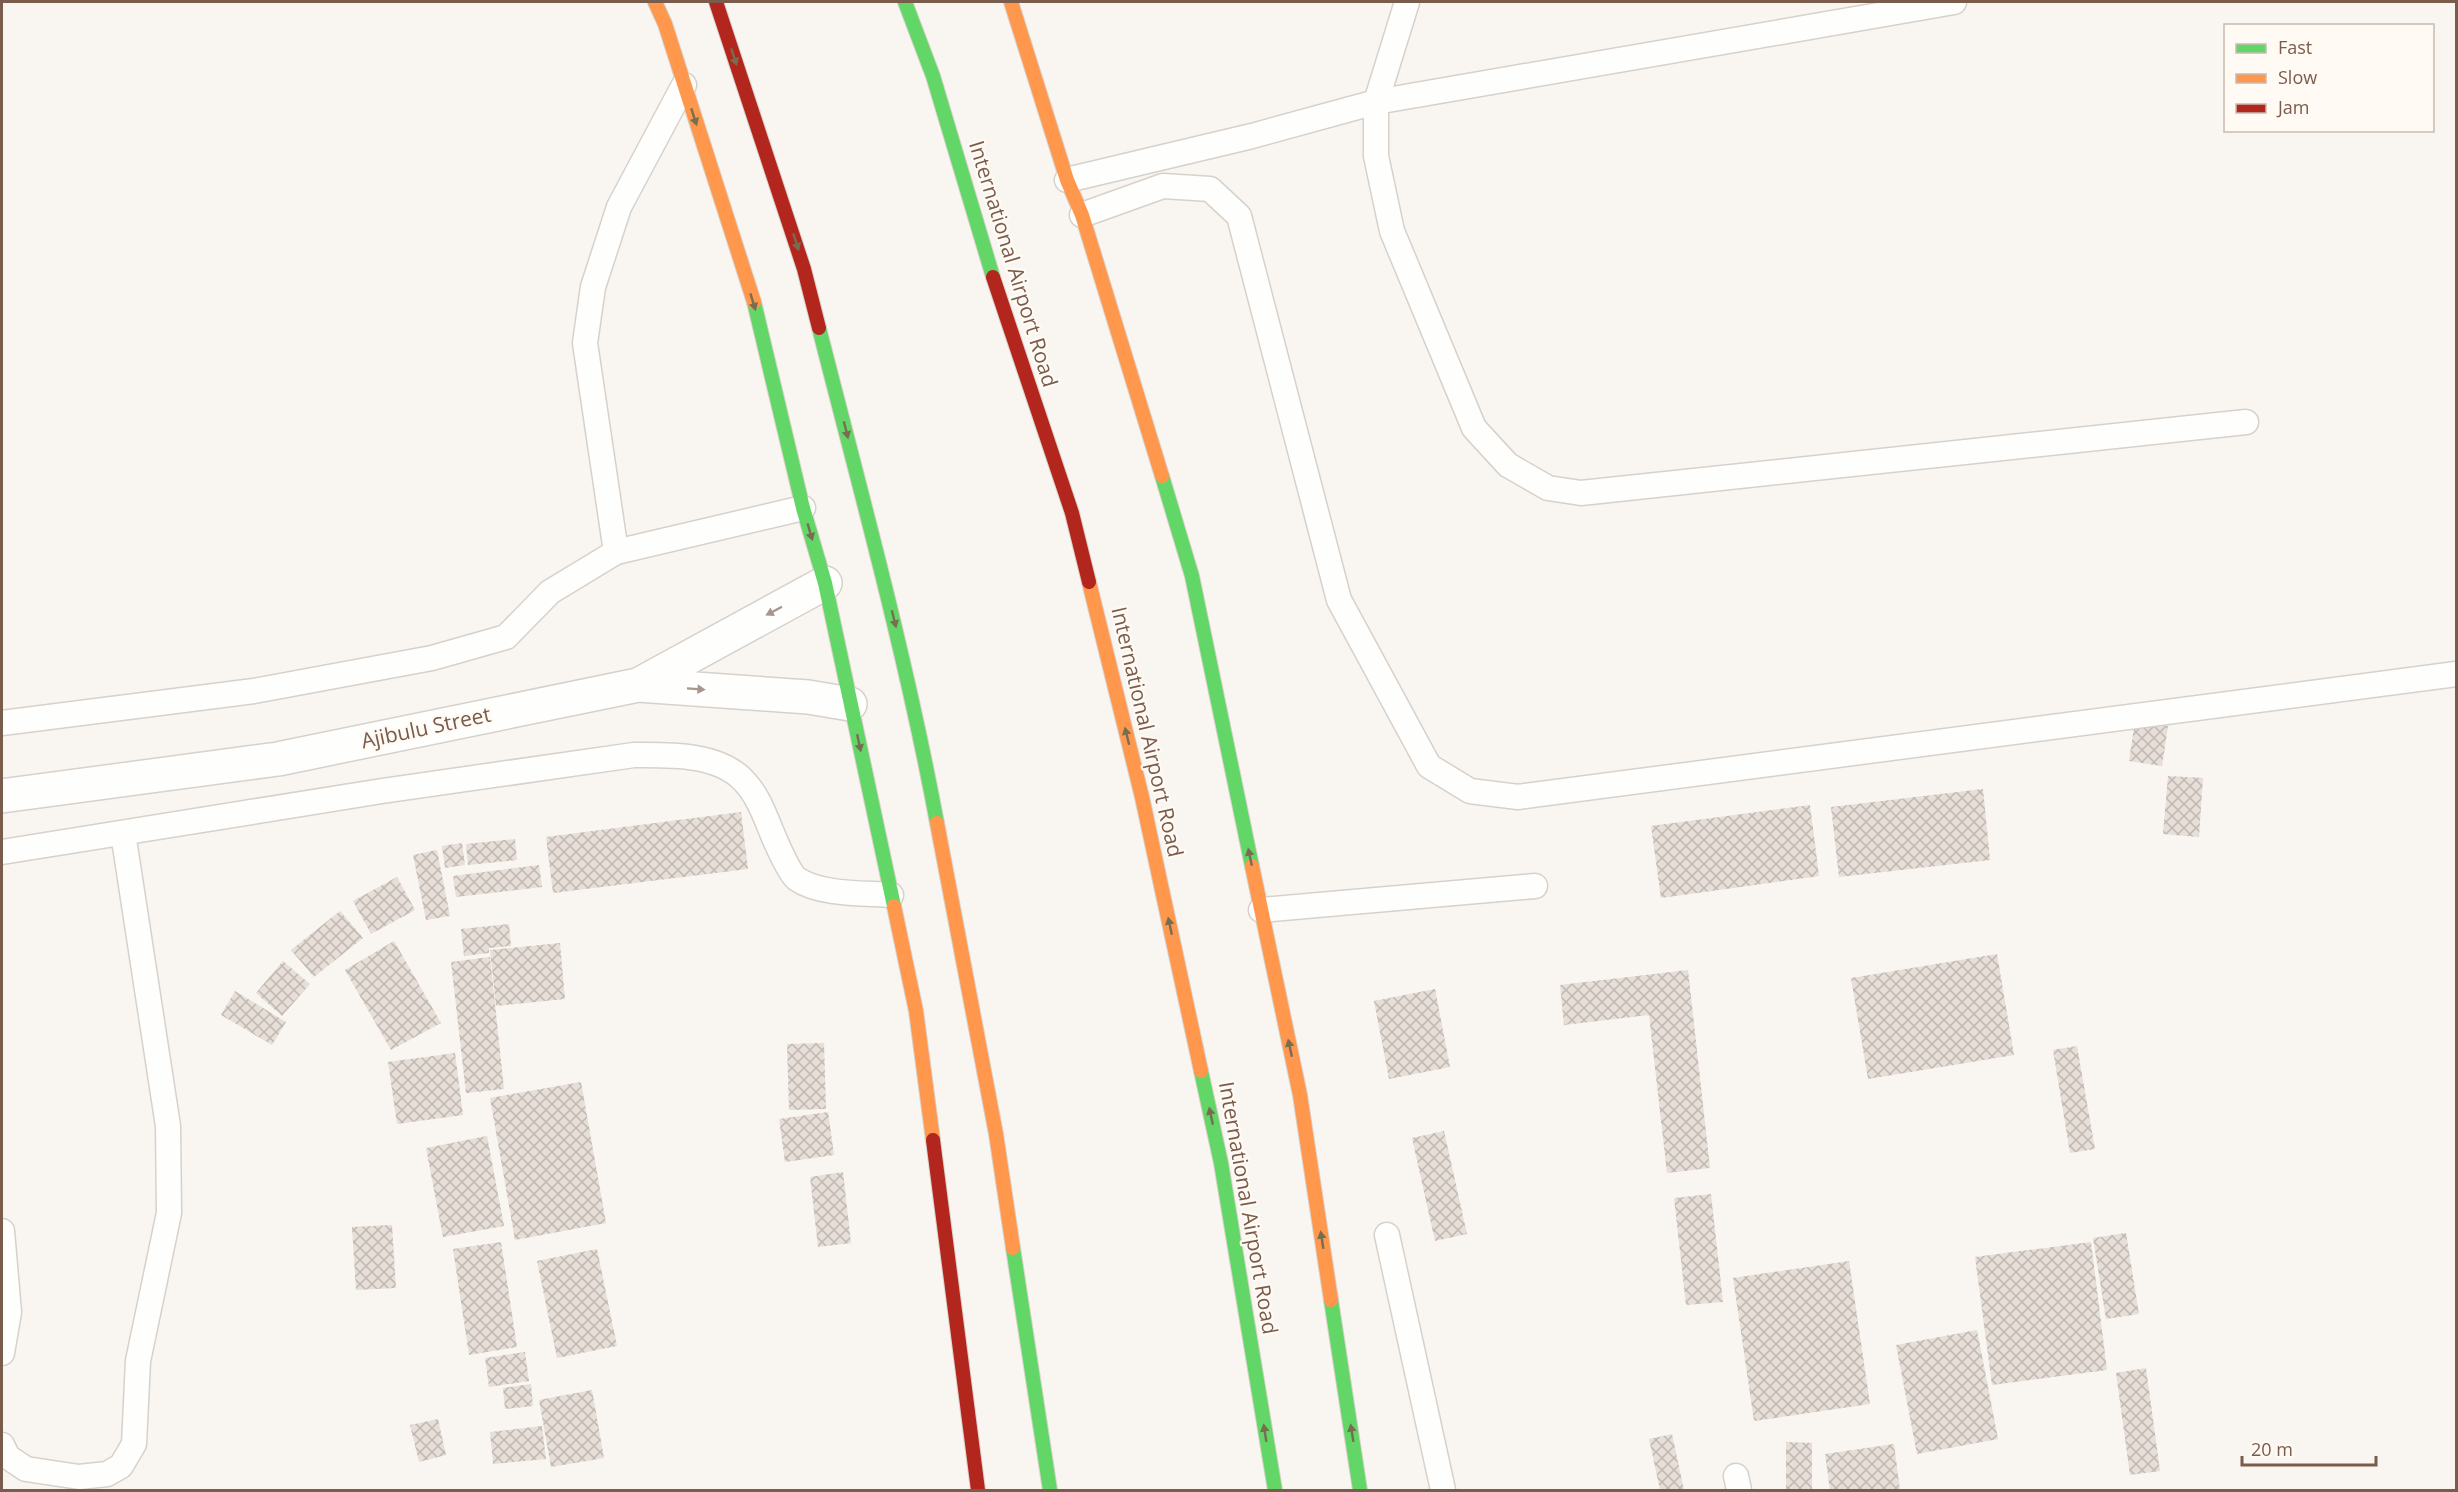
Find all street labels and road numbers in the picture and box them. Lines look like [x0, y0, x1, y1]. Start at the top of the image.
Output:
street label: International Airport Road [963, 137, 1065, 390]
street label: International Airport Road [1106, 604, 1190, 860]
street label: Ajibulu Street [358, 700, 493, 754]
street label: International Airport Road [1213, 1079, 1285, 1336]

